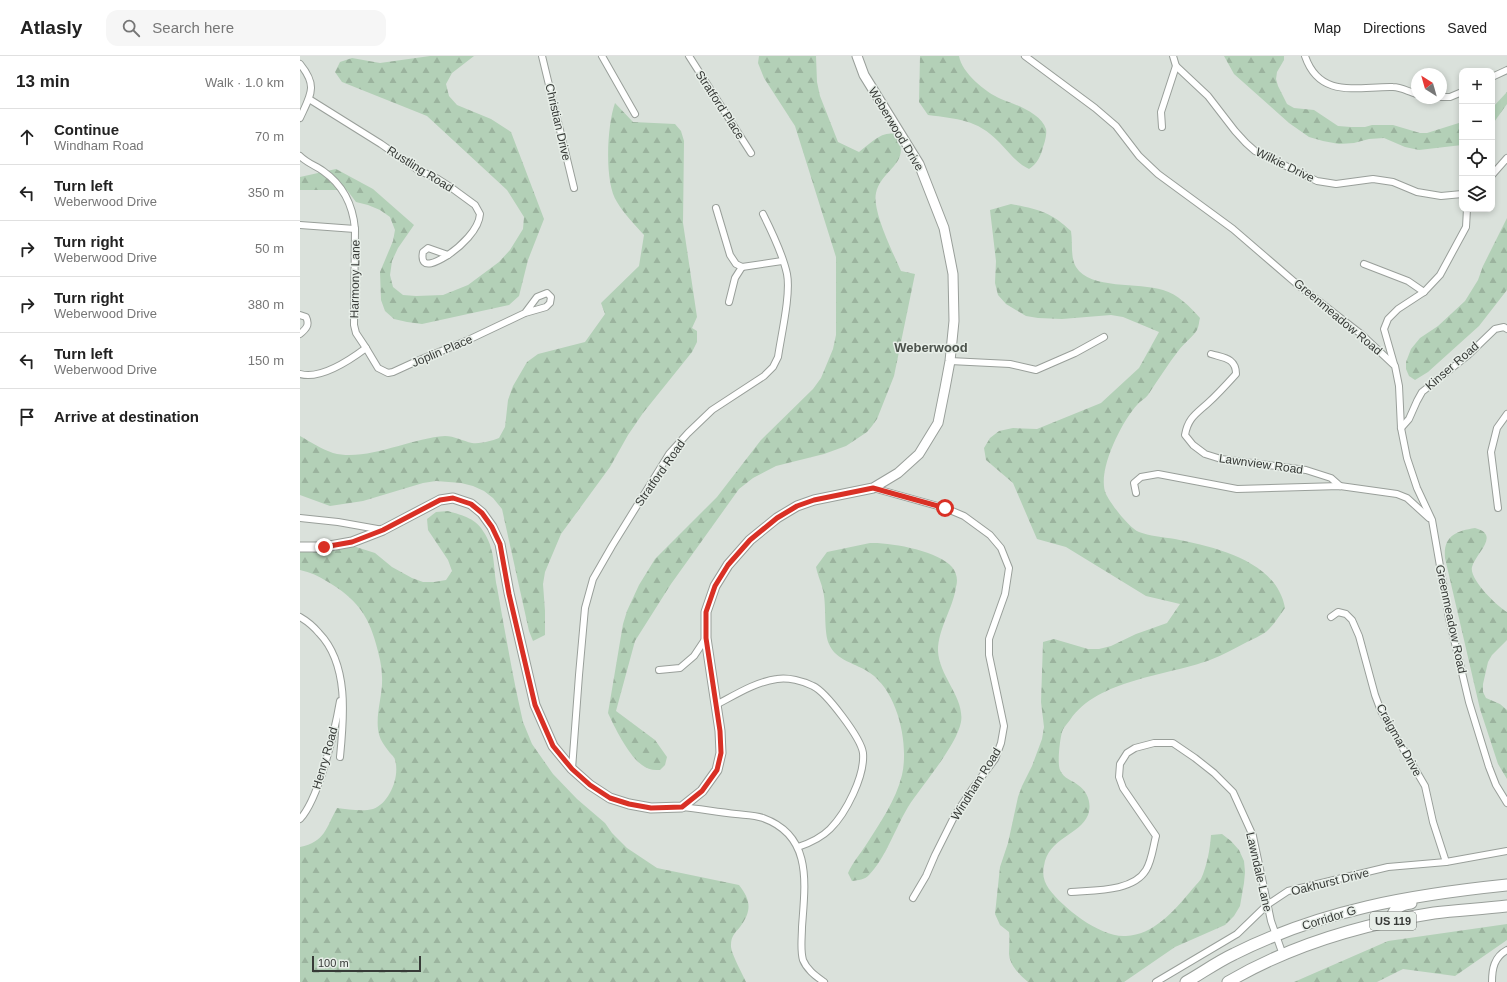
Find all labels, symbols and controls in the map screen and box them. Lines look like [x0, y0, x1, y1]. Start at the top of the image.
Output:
search box [106, 10, 386, 46]
text: Atlasly [20, 17, 82, 38]
icon: search [120, 17, 142, 39]
text: Search here [152, 19, 234, 36]
text: Map [1314, 20, 1341, 36]
text: Directions [1363, 20, 1425, 36]
text: Saved [1447, 20, 1487, 36]
street label: Stratford Place [693, 68, 748, 142]
north arrow [1411, 68, 1447, 104]
map controls [1459, 68, 1495, 212]
button: + [1459, 68, 1495, 104]
text: 13 min [16, 72, 70, 91]
text: Walk · 1.0 km [205, 75, 284, 90]
street label: Christian Drive [542, 82, 574, 162]
street label: Weberwood Drive [865, 85, 927, 174]
button: − [1459, 104, 1495, 140]
text: Continue [54, 121, 119, 138]
icon: ahead [16, 126, 38, 148]
text: 70 m [255, 129, 284, 144]
text: Windham Road [54, 138, 144, 153]
button: locate [1459, 140, 1495, 176]
street label: Rustling Road [384, 143, 456, 195]
street label: Wilkie Drive [1253, 145, 1317, 185]
button: layers [1459, 176, 1495, 212]
text: Turn left [54, 177, 113, 194]
icon: left [16, 182, 38, 204]
text: 350 m [248, 185, 284, 200]
text: Weberwood Drive [54, 194, 157, 209]
text: Turn right [54, 233, 124, 250]
icon: right [16, 238, 38, 260]
street label: Harmony Lane [347, 239, 363, 318]
text: 50 m [255, 241, 284, 256]
text: Weberwood Drive [54, 250, 157, 265]
street label: Greenmeadow Road [1291, 276, 1385, 358]
text: Turn right [54, 289, 124, 306]
icon: right [16, 294, 38, 316]
text: 380 m [248, 297, 284, 312]
text: Weberwood Drive [54, 306, 157, 321]
street label: Joplin Place [409, 332, 475, 370]
street label: Kinser Road [1422, 339, 1482, 393]
district label: Weberwood [894, 340, 968, 355]
text: Turn left [54, 345, 113, 362]
icon: left [16, 350, 38, 372]
text: 150 m [248, 353, 284, 368]
text: Weberwood Drive [54, 362, 157, 377]
icon: arrive [16, 406, 38, 428]
text: Arrive at destination [54, 408, 199, 425]
street label: Stratford Road [632, 437, 688, 509]
street label: Lawnview Road [1218, 451, 1304, 477]
route start [936, 499, 954, 517]
route end [315, 538, 333, 556]
street label: Greenmeadow Road [1433, 563, 1469, 675]
street label: Craigmar Drive [1373, 701, 1425, 779]
street label: Henry Road [309, 725, 341, 791]
street label: Windham Road [948, 745, 1004, 823]
street label: Lawndale Lane [1243, 831, 1275, 914]
street label: Oakhurst Drive [1289, 865, 1371, 898]
street label: Corridor G [1300, 903, 1358, 933]
road number: US 119 [1370, 912, 1416, 930]
scale bar [312, 954, 421, 973]
text: 100 m [318, 957, 349, 969]

